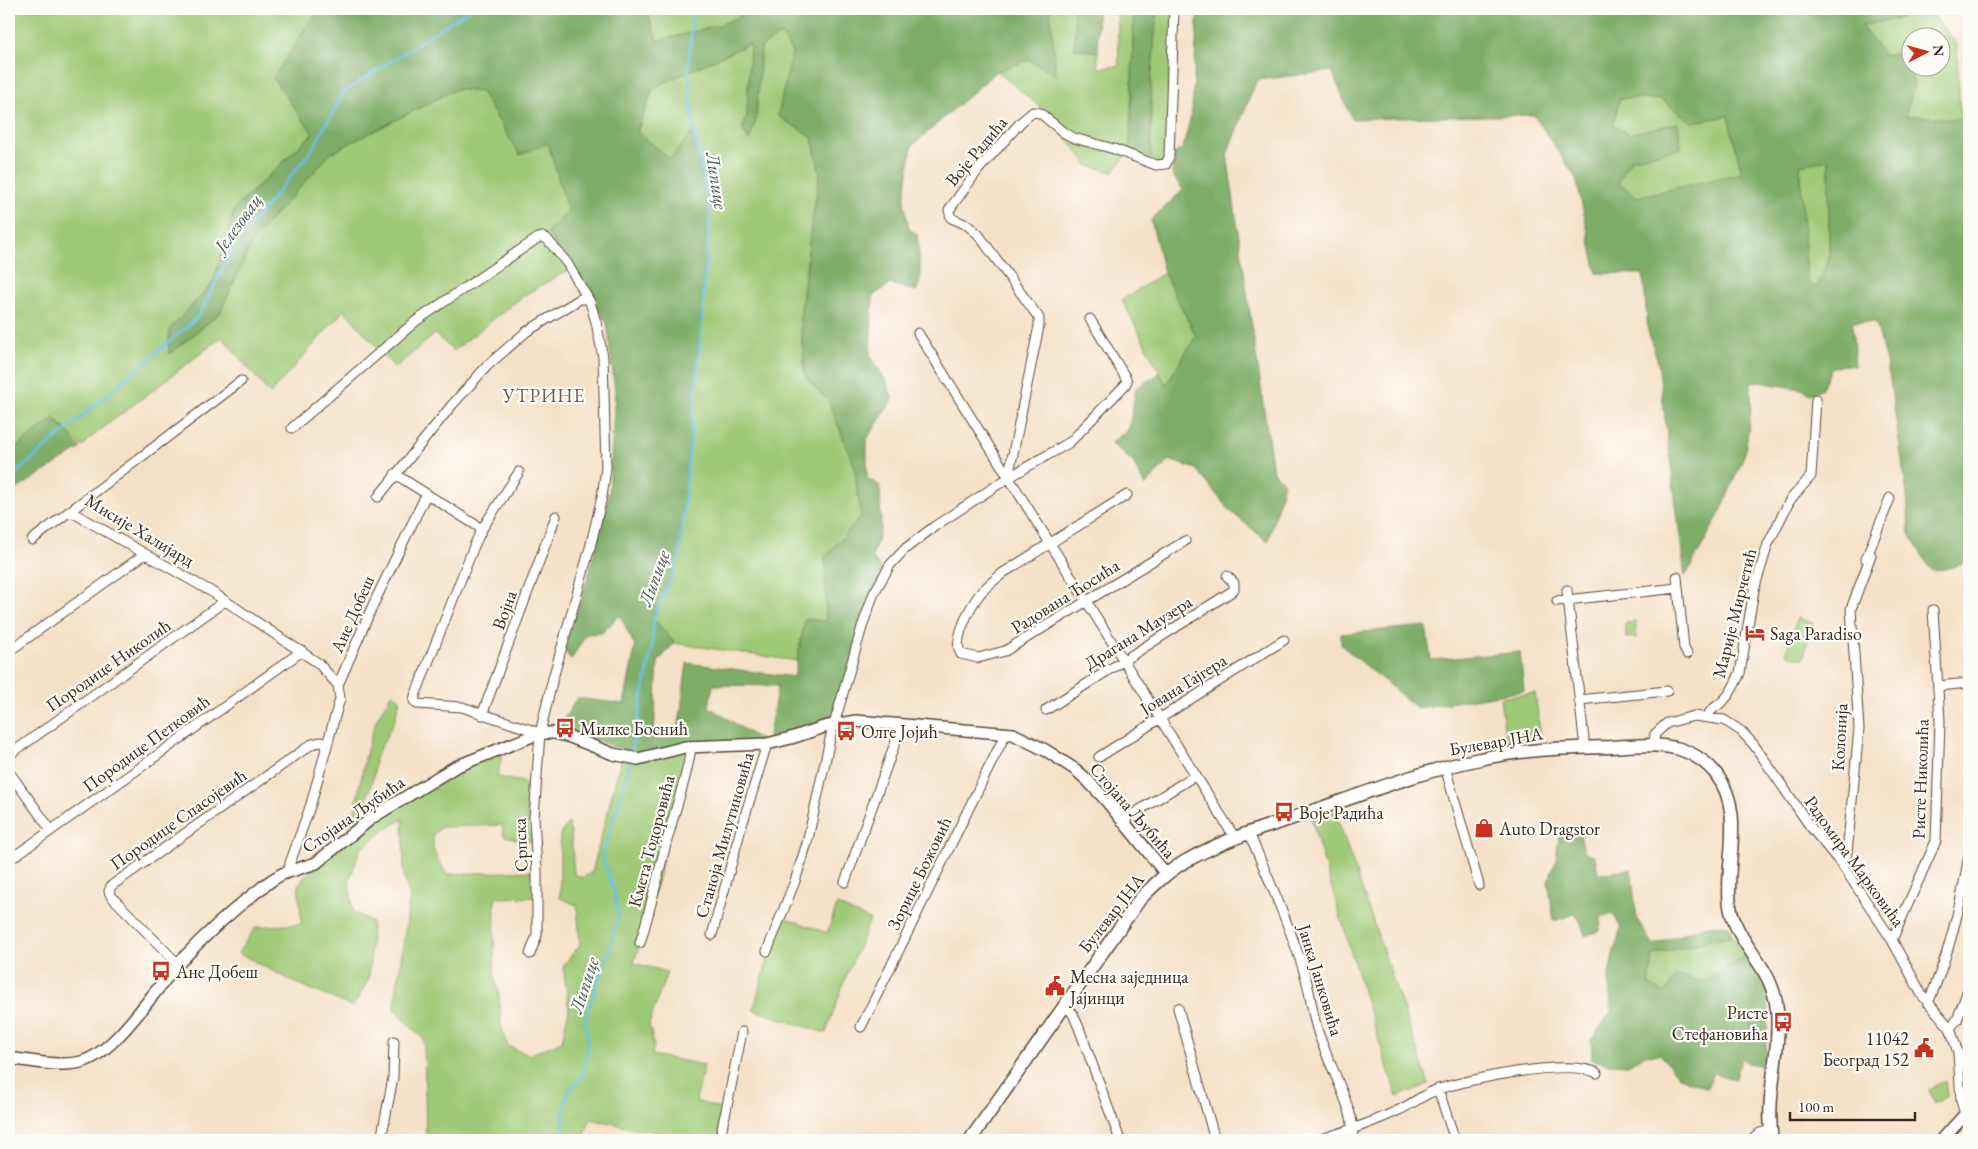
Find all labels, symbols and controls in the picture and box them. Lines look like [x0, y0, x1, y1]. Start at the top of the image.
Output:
north arrow [1900, 28, 1950, 78]
text: N [1929, 44, 1949, 58]
street label: Воје Радића [940, 111, 1013, 191]
water label: Липице [700, 150, 734, 212]
water label: Јелезовац [206, 189, 268, 261]
district label: УТРИНЕ [502, 383, 585, 408]
street label: Мисије Халијард [81, 488, 199, 572]
water label: Липице [632, 546, 676, 610]
street label: Марије Мирчетић [1707, 546, 1761, 680]
street label: Радована Ћосића [1007, 553, 1124, 638]
street label: Ане Добеш [324, 571, 379, 657]
street label: Војна [486, 586, 522, 633]
street label: Драгана Маузера [1080, 589, 1197, 674]
street label: Породице Николић [41, 613, 175, 717]
hotel icon: Saga Paradiso [1744, 622, 1766, 644]
place label: Saga Paradiso [1770, 622, 1862, 645]
street label: Јована Гајгера [1134, 648, 1231, 721]
street label: Породице Петковић [78, 689, 214, 797]
street label: Колонија [1826, 702, 1852, 771]
bus stop icon: Милке Боснић [554, 717, 576, 739]
place label: Милке Боснић [580, 717, 688, 740]
street label: Ристе Николића [1906, 718, 1934, 839]
bus stop icon: Олге Јојић [835, 720, 857, 742]
place label: Олге Јојић [861, 720, 938, 743]
street label: Булевар ЈНА [1447, 721, 1545, 761]
street label: Станоја Милутиновића [689, 749, 759, 921]
street label: Стојана Љубића [1085, 757, 1182, 863]
street label: Породице Спасојевић [105, 763, 251, 875]
street label: Стојана Љубића [297, 770, 409, 858]
street label: Кмета Тодоровића [622, 772, 680, 910]
street label: Радомира Марковића [1800, 791, 1911, 932]
bus stop icon: Воје Радића [1273, 801, 1295, 823]
place label: Воје Радића [1299, 801, 1384, 824]
street label: Зорице Божовић [882, 812, 956, 934]
street label: Српска [508, 817, 532, 872]
shop icon: Auto Dragstor [1473, 817, 1495, 839]
place label: Auto Dragstor [1498, 817, 1600, 840]
street label: Булевар ЈНА [1073, 868, 1150, 957]
street label: Јанка Јанковића [1293, 920, 1349, 1039]
water label: Липице [563, 953, 605, 1017]
bus stop icon: Ане Добеш [150, 960, 172, 982]
place label: Ане Добеш [175, 960, 259, 983]
place label: Месна заједница Јајинци [1068, 965, 1189, 1009]
public building icon: Месна заједница Јајинци [1044, 975, 1066, 997]
place label: Ристе Стефановића [1672, 1001, 1769, 1045]
bus stop icon: Ристе Стефановића [1772, 1011, 1794, 1033]
place label: 11042 Београд 152 [1822, 1027, 1909, 1071]
public building icon: 11042 Београд 152 [1913, 1037, 1935, 1059]
scale bar [1790, 1089, 1916, 1121]
text: 100 m [1798, 1097, 1835, 1116]

